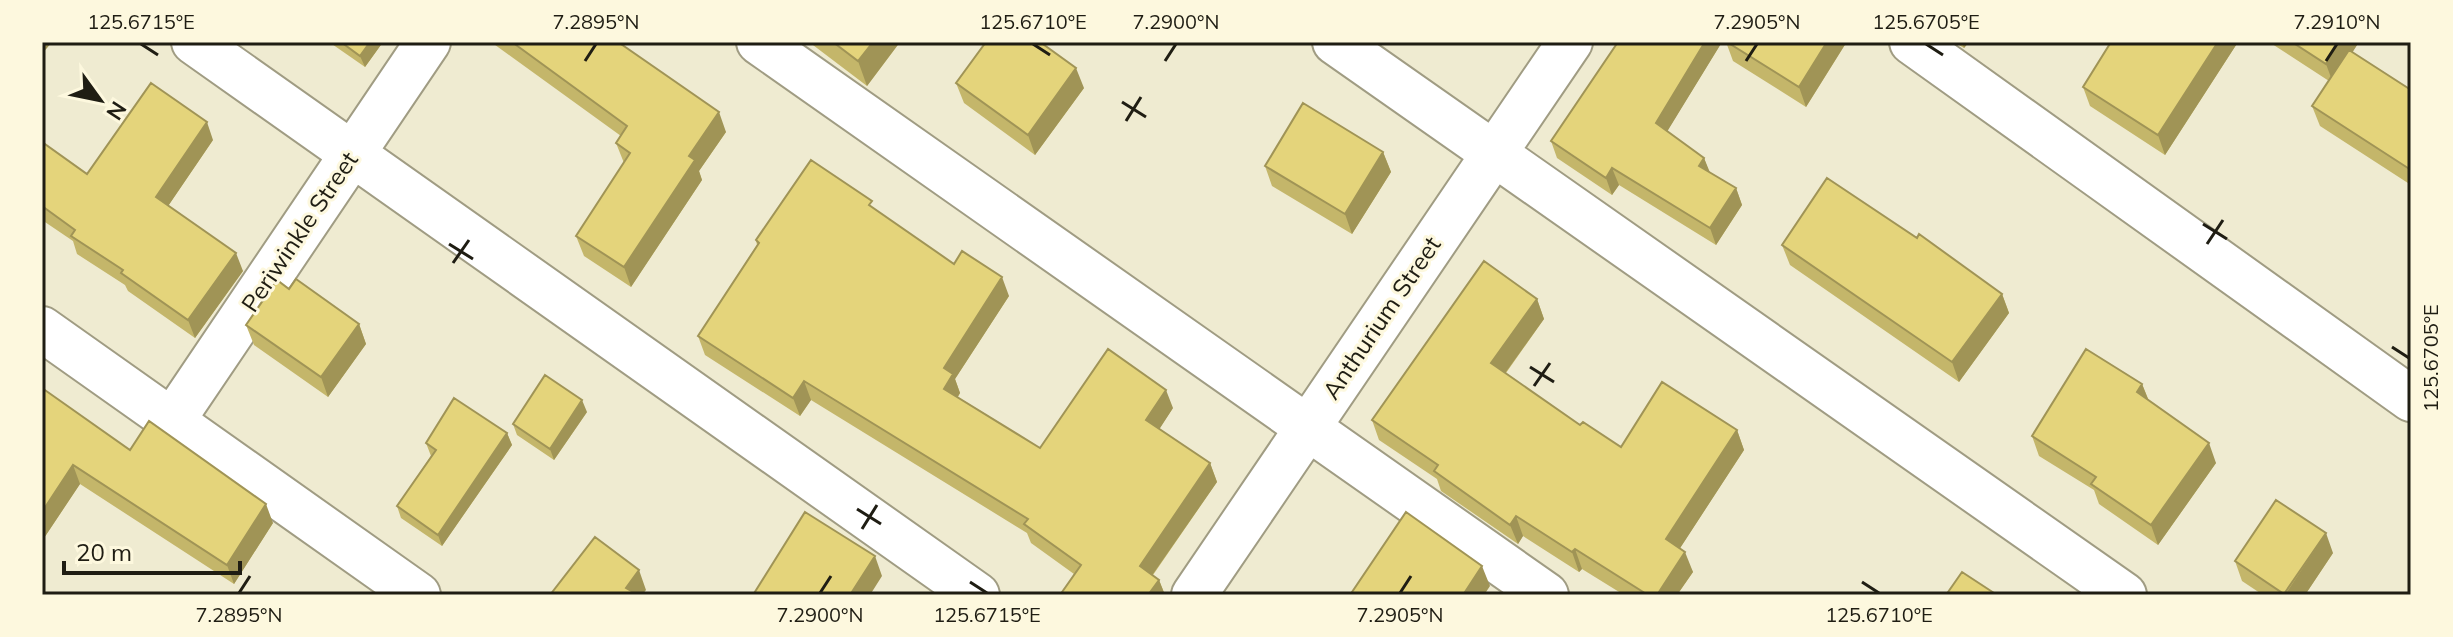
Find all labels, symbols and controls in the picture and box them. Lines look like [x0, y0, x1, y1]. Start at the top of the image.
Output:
text: 125.6715°E [87, 9, 195, 34]
text: 7.2895°N [553, 9, 639, 34]
text: 125.6710°E [979, 9, 1087, 34]
text: 7.2900°N [1133, 9, 1219, 34]
text: 7.2905°N [1714, 9, 1800, 34]
text: 125.6705°E [1872, 9, 1980, 34]
text: 7.2910°N [2294, 9, 2380, 34]
north arrow [60, 60, 140, 140]
text: N [101, 96, 133, 125]
street label: Periwinkle Street [234, 146, 364, 317]
street label: Anthurium Street [1316, 230, 1447, 405]
text: 125.6705°E [2418, 304, 2443, 412]
scale bar [64, 525, 240, 575]
text: 20 m [76, 537, 132, 567]
text: 7.2895°N [196, 602, 282, 627]
text: 7.2900°N [777, 602, 863, 627]
text: 125.6715°E [933, 602, 1041, 627]
text: 7.2905°N [1357, 602, 1443, 627]
text: 125.6710°E [1825, 602, 1933, 627]

